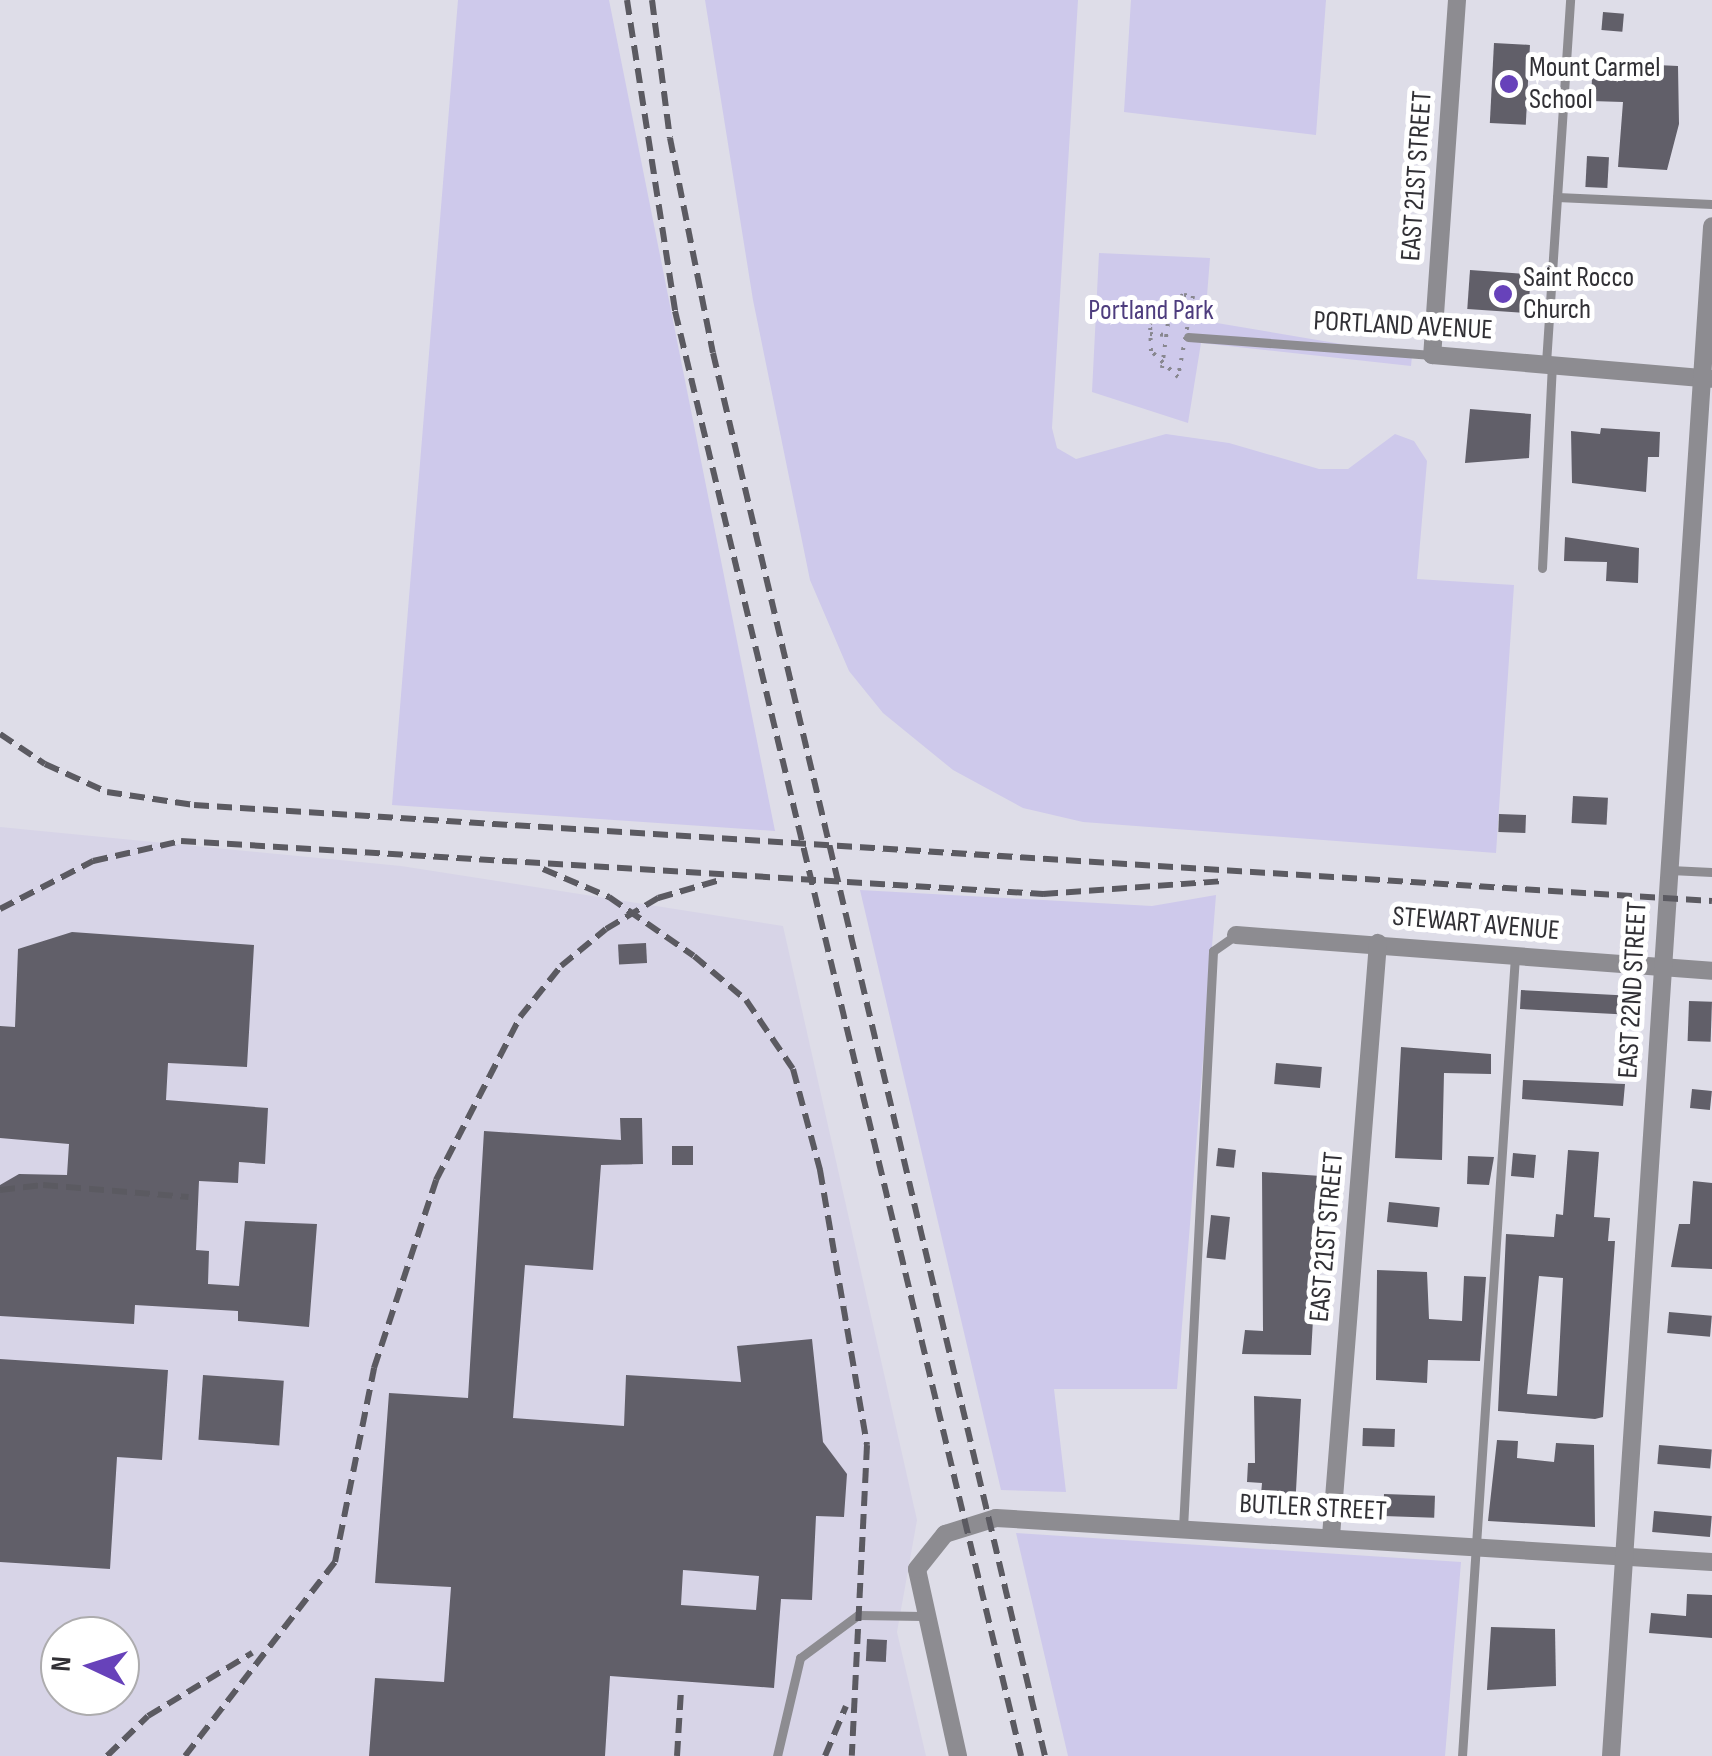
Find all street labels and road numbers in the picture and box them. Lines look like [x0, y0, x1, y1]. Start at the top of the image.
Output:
street label: EAST 21ST STREET [1394, 90, 1440, 262]
street label: PORTLAND AVENUE [1312, 305, 1494, 347]
street label: STEWART AVENUE [1391, 900, 1561, 948]
street label: EAST 22ND STREET [1612, 901, 1654, 1079]
street label: EAST 21ST STREET [1303, 1151, 1351, 1323]
street label: BUTLER STREET [1238, 1487, 1388, 1529]

